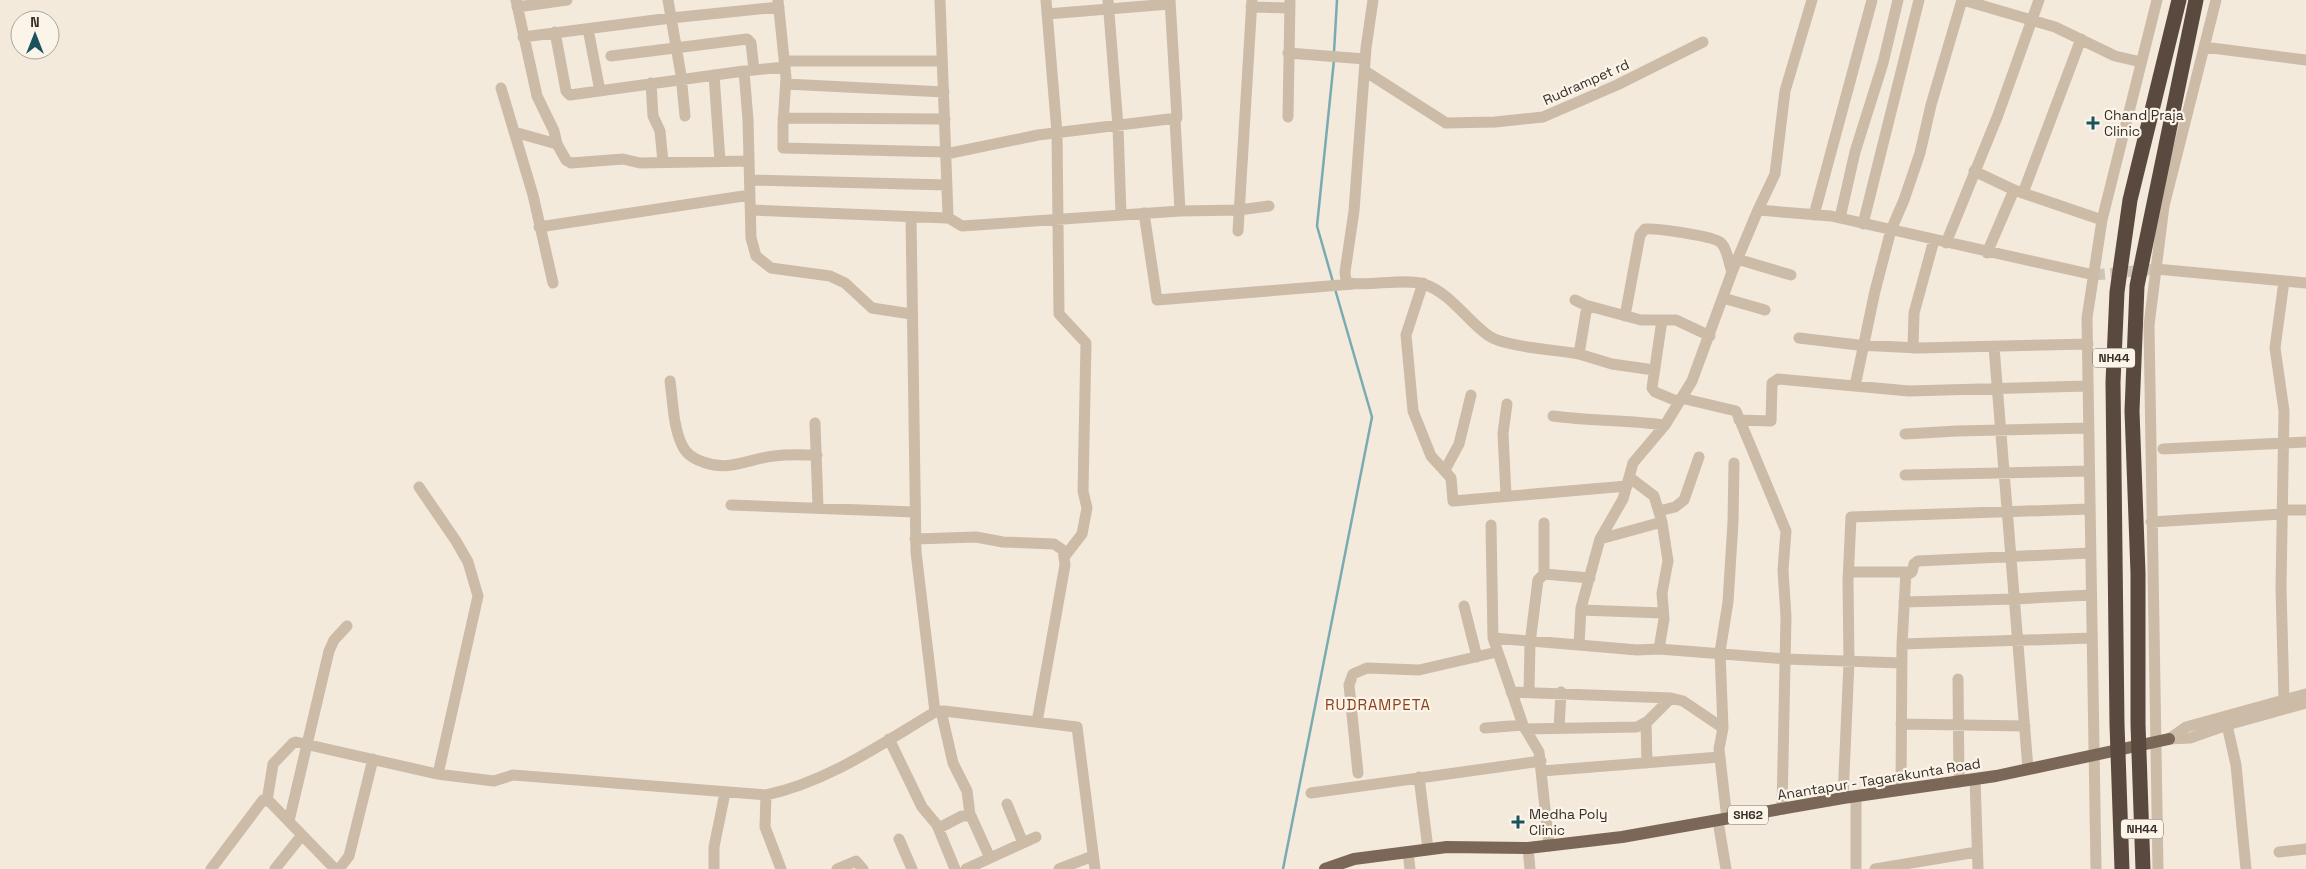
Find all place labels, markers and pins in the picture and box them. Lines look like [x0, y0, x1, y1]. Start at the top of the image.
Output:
place label: Chand Praja Clinic [2104, 106, 2184, 140]
marker: Chand Praja Clinic [2086, 116, 2100, 130]
place label: Medha Poly Clinic [1529, 805, 1607, 839]
marker: Medha Poly Clinic [1511, 815, 1525, 829]

